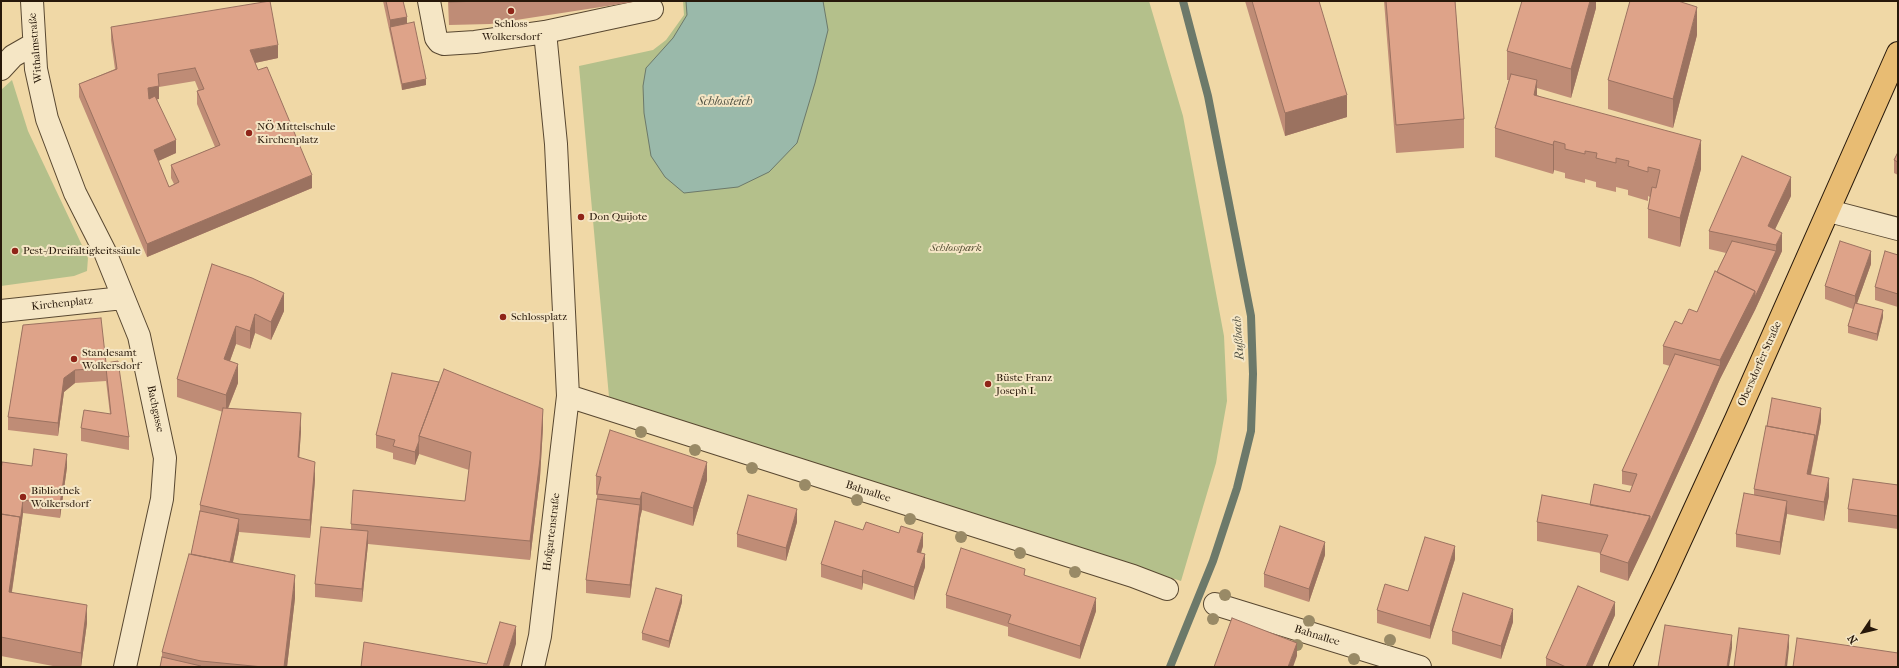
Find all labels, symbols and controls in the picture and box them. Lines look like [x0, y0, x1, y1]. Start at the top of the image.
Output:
marker: Schloss Wolkersdorf [506, 6, 516, 16]
street label: Withalmstraße [26, 12, 46, 84]
place label: Schloss Wolkersdorf [482, 17, 540, 43]
water label: Schlossteich [698, 95, 752, 109]
place label: NÖ Mittelschule Kirchenplatz [257, 120, 335, 146]
marker: NÖ Mittelschule Kirchenplatz [244, 128, 254, 138]
place label: Don Quijote [589, 210, 647, 224]
marker: Don Quijote [576, 212, 586, 222]
park label: Schlosspark [930, 241, 982, 255]
place label: Pest-/Dreifaltigkeitssäule [23, 244, 141, 258]
marker: Pest-/Dreifaltigkeitssäule [10, 246, 20, 256]
street label: Kirchenplatz [31, 294, 93, 314]
place label: Schlossplatz [511, 310, 567, 324]
marker: Schlossplatz [498, 312, 508, 322]
water label: Rußbach [1230, 316, 1248, 360]
street label: Obersdorfer Straße [1735, 319, 1785, 409]
place label: Standesamt Wolkersdorf [82, 346, 140, 372]
marker: Standesamt Wolkersdorf [69, 354, 79, 364]
place label: Büste Franz Joseph I. [996, 371, 1052, 397]
marker: Büste Franz Joseph I. [983, 379, 993, 389]
street label: Bachgasse [144, 384, 166, 434]
street label: Bahnallee [844, 478, 892, 506]
place label: Bibliothek Wolkersdorf [31, 484, 89, 510]
marker: Bibliothek Wolkersdorf [18, 492, 28, 502]
street label: Hofgartenstraße [541, 492, 563, 572]
north arrow [1843, 612, 1883, 652]
street label: Bahnallee [1293, 623, 1341, 649]
text: N [1845, 632, 1860, 646]

